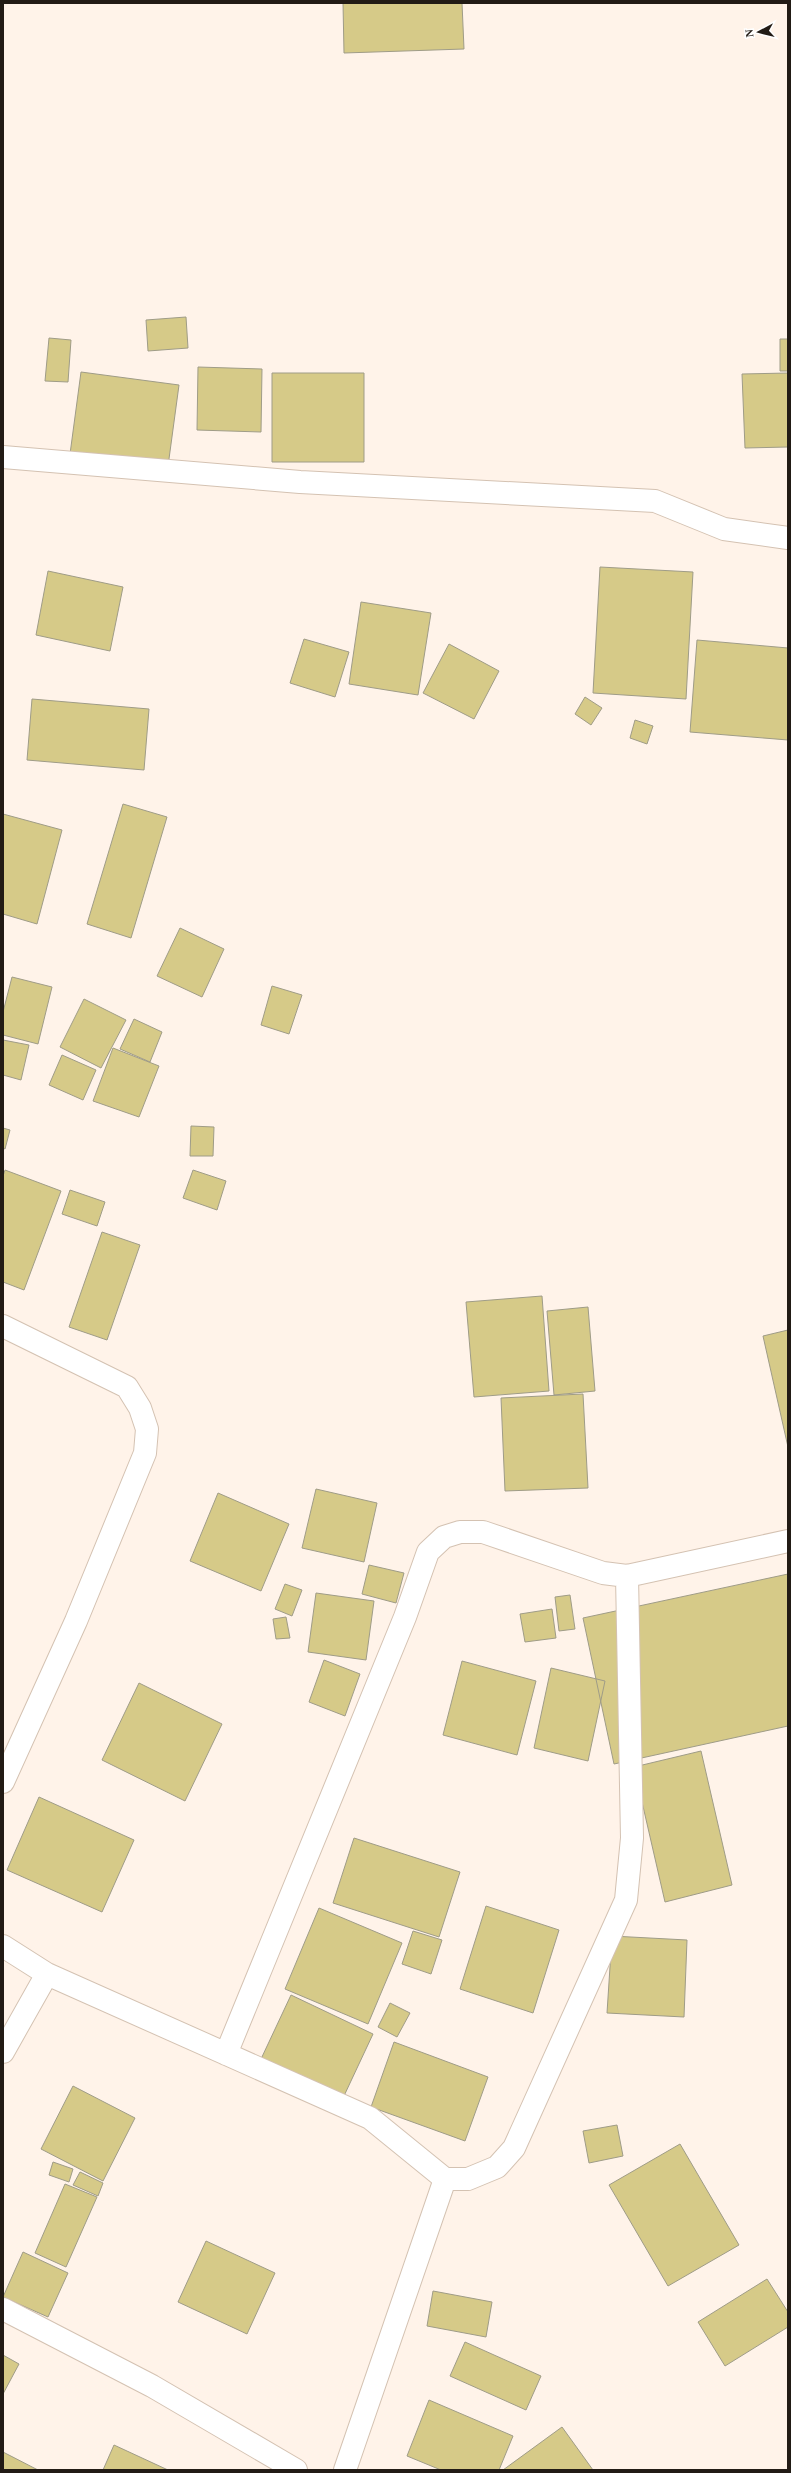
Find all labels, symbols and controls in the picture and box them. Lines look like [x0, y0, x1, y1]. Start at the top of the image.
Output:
north arrow [739, 12, 779, 52]
text: N [743, 28, 756, 38]

